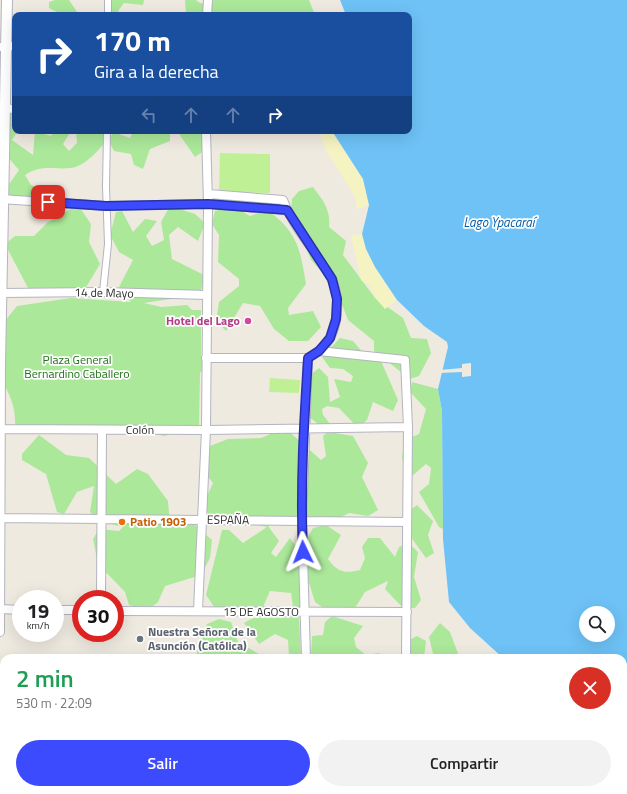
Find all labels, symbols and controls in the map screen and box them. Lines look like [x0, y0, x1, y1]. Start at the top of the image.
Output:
text: 170 m [94, 19, 171, 62]
icon: right [28, 28, 80, 80]
text: Gira a la derecha [94, 58, 219, 85]
icon: left [138, 104, 160, 126]
icon: ahead [180, 104, 202, 126]
icon: ahead [222, 104, 244, 126]
icon: right [264, 104, 286, 126]
pin [31, 185, 65, 219]
icon: arrive [37, 191, 59, 213]
water label: Lago Ypacaraí [464, 212, 538, 232]
street label: 14 de Mayo [74, 282, 134, 303]
place label: Hotel del Lago [166, 311, 240, 330]
marker: Hotel del Lago [243, 316, 253, 326]
park label: Plaza General Bernardino Caballero [24, 350, 130, 383]
street label: Colón [126, 420, 154, 439]
street label: ESPAÑA [207, 510, 249, 529]
place label: Patio 1903 [130, 512, 187, 531]
marker: Patio 1903 [117, 517, 127, 527]
position arrow [282, 531, 324, 573]
speed limit sign: 30 [72, 590, 124, 642]
text: 19 [27, 595, 49, 626]
street label: 15 DE AGOSTO [223, 602, 299, 621]
map controls [579, 606, 615, 642]
button: search [579, 606, 615, 642]
text: km/h [27, 618, 49, 633]
place label: Nuestra Señora de la Asunción (Católica) [148, 622, 256, 655]
marker: Nuestra Señora de la Asunción (Católica) [135, 634, 145, 644]
text: 2 min [16, 660, 74, 696]
button: close [569, 667, 611, 709]
text: 530 m · 22:09 [16, 693, 92, 713]
button: Salir [16, 740, 310, 786]
button: Compartir [318, 740, 611, 786]

